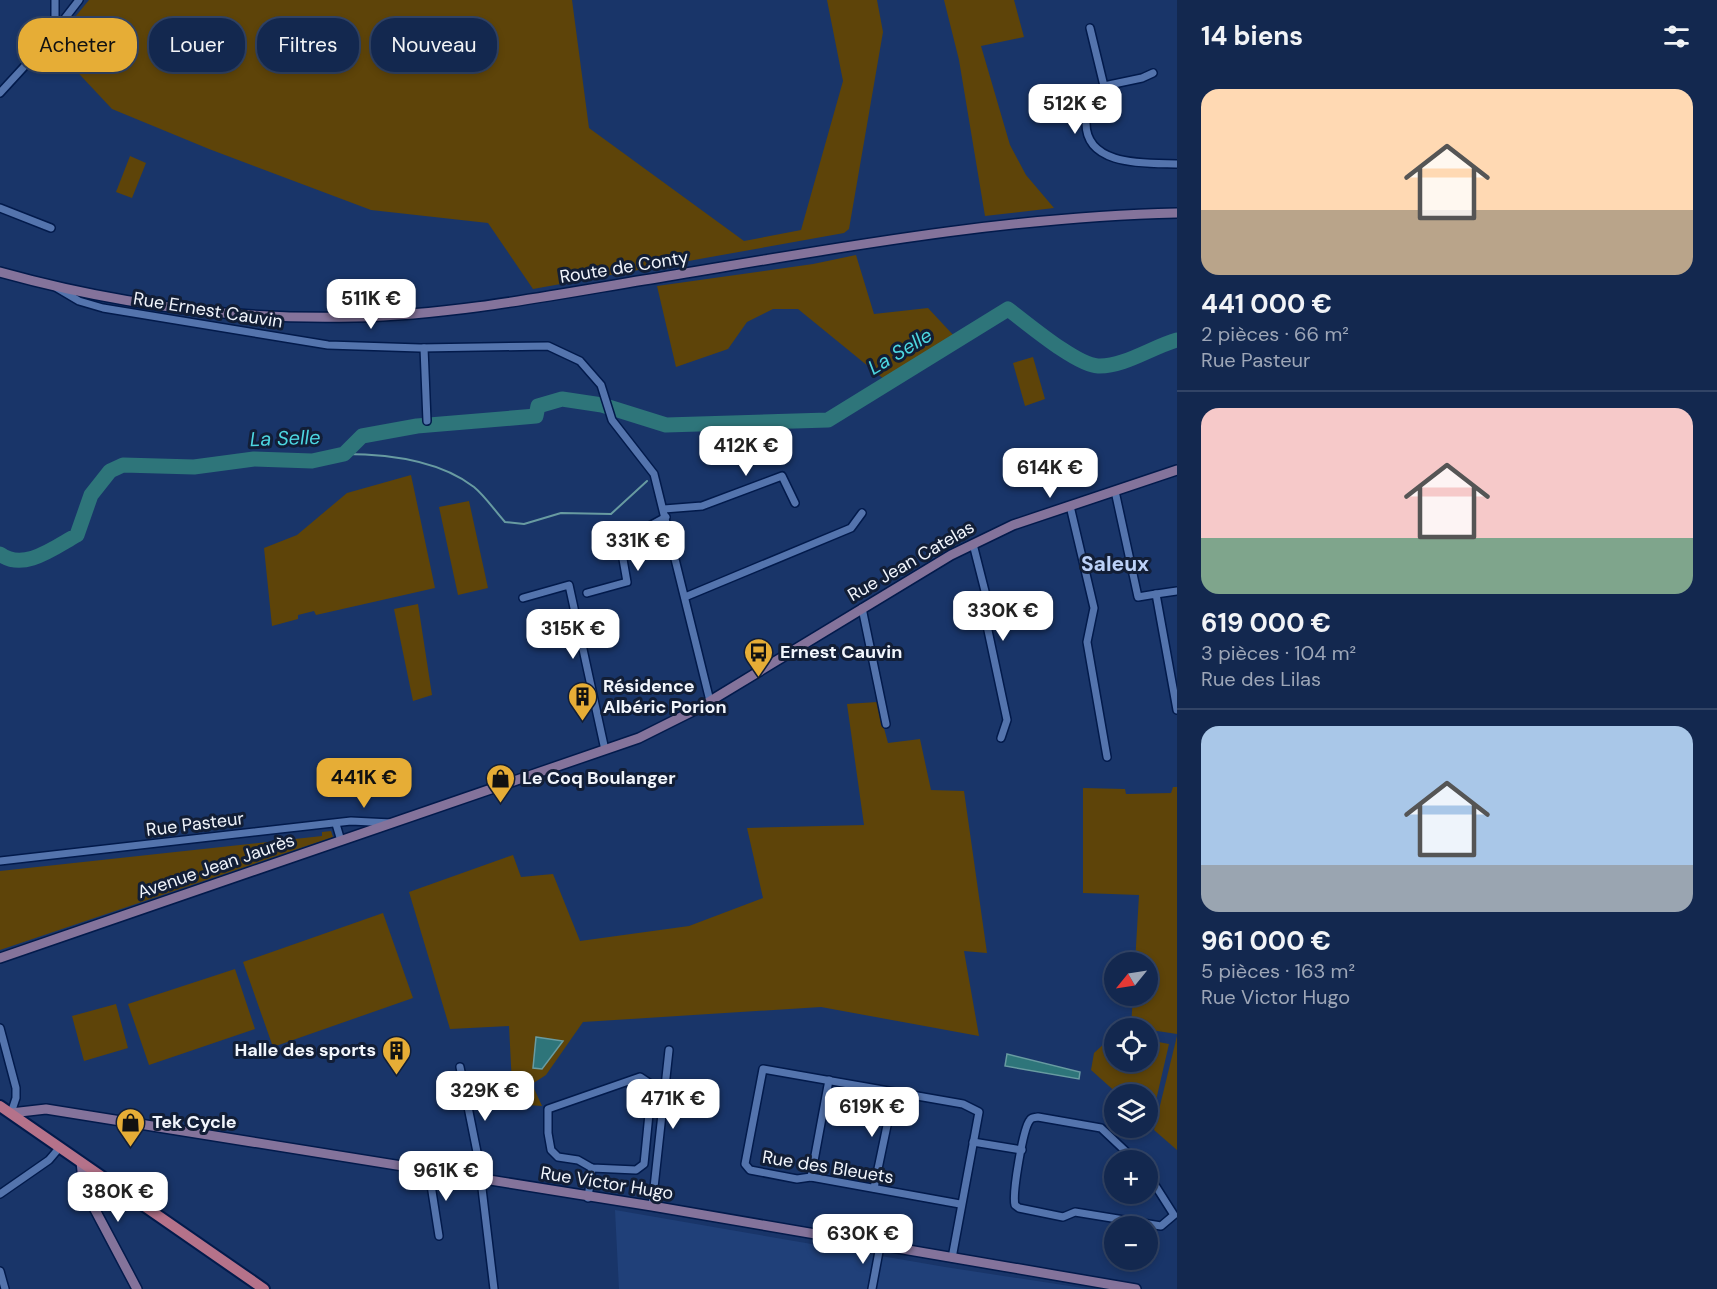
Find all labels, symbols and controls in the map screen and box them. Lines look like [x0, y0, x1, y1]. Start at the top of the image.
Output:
chip: Acheter [18, 18, 137, 72]
chip: Louer [149, 18, 245, 72]
chip: Filtres [257, 18, 359, 72]
chip: Nouveau [371, 18, 497, 72]
text: 14 biens [1201, 19, 1303, 53]
icon: filters [1660, 20, 1693, 53]
pin: 512K € [1026, 84, 1124, 135]
text: 512K € [1043, 90, 1107, 116]
icon: home [1393, 128, 1501, 236]
street label: Route de Conty [558, 245, 690, 289]
pin: 511K € [322, 279, 420, 330]
text: 511K € [341, 285, 401, 311]
street label: Rue Ernest Cauvin [132, 286, 284, 334]
text: 441 000 € [1201, 287, 1332, 321]
text: 2 pièces · 66 m² [1201, 321, 1349, 347]
water label: La Selle [863, 322, 937, 380]
text: Rue Pasteur [1201, 347, 1310, 373]
water label: La Selle [249, 424, 321, 452]
pin: 412K € [697, 426, 795, 477]
text: 412K € [713, 432, 779, 458]
icon: home [1393, 447, 1501, 555]
pin: 614K € [1001, 448, 1099, 499]
text: 614K € [1017, 454, 1083, 480]
street label: Rue Jean Catelas [843, 515, 979, 607]
pin: 331K € [589, 521, 687, 572]
text: 331K € [606, 527, 670, 553]
district label: Saleux [1081, 550, 1149, 578]
pin: 330K € [954, 591, 1052, 642]
text: 330K € [967, 597, 1039, 623]
text: 619 000 € [1201, 606, 1331, 640]
pin: 315K € [524, 609, 622, 660]
text: 315K € [540, 615, 606, 641]
bus stop icon: Ernest Cauvin [743, 636, 775, 678]
place label: Ernest Cauvin [780, 640, 902, 664]
text: 3 pièces · 104 m² [1201, 640, 1356, 666]
text: Rue des Lilas [1201, 666, 1321, 692]
place label: Résidence Albéric Porion [603, 674, 727, 719]
building icon: Résidence Albéric Porion [566, 680, 598, 722]
pin: 441K € [315, 758, 413, 809]
shop icon: Le Coq Boulanger [485, 762, 517, 804]
text: 441K € [331, 764, 397, 790]
icon: home [1393, 765, 1501, 873]
place label: Le Coq Boulanger [522, 766, 676, 790]
street label: Rue Pasteur [145, 806, 246, 842]
street label: Avenue Jean Jaurès [134, 828, 298, 904]
text: 961 000 € [1201, 924, 1331, 958]
north arrow [1104, 952, 1158, 1006]
map controls [1104, 952, 1158, 1270]
text: 5 pièces · 163 m² [1201, 958, 1355, 984]
text: Rue Victor Hugo [1201, 984, 1350, 1010]
button: locate [1104, 1018, 1158, 1072]
building icon: Halle des sports [381, 1034, 413, 1076]
place label: Halle des sports [234, 1038, 376, 1062]
pin: 329K € [436, 1071, 534, 1122]
text: 329K € [450, 1077, 520, 1103]
pin: 471K € [624, 1079, 722, 1130]
button: layers [1104, 1084, 1158, 1138]
text: 471K € [641, 1085, 705, 1111]
pin: 619K € [823, 1087, 921, 1138]
text: 619K € [839, 1093, 905, 1119]
shop icon: Tek Cycle [115, 1106, 147, 1148]
place label: Tek Cycle [152, 1110, 237, 1134]
street label: Rue des Bleuets [761, 1145, 895, 1189]
button: + [1104, 1150, 1158, 1204]
pin: 961K € [397, 1151, 495, 1202]
text: 961K € [413, 1157, 479, 1183]
street label: Rue Victor Hugo [539, 1161, 675, 1205]
pin: 380K € [69, 1172, 167, 1223]
text: 380K € [82, 1178, 154, 1204]
pin: 630K € [814, 1214, 912, 1265]
button: − [1104, 1216, 1158, 1270]
text: 630K € [827, 1220, 899, 1246]

